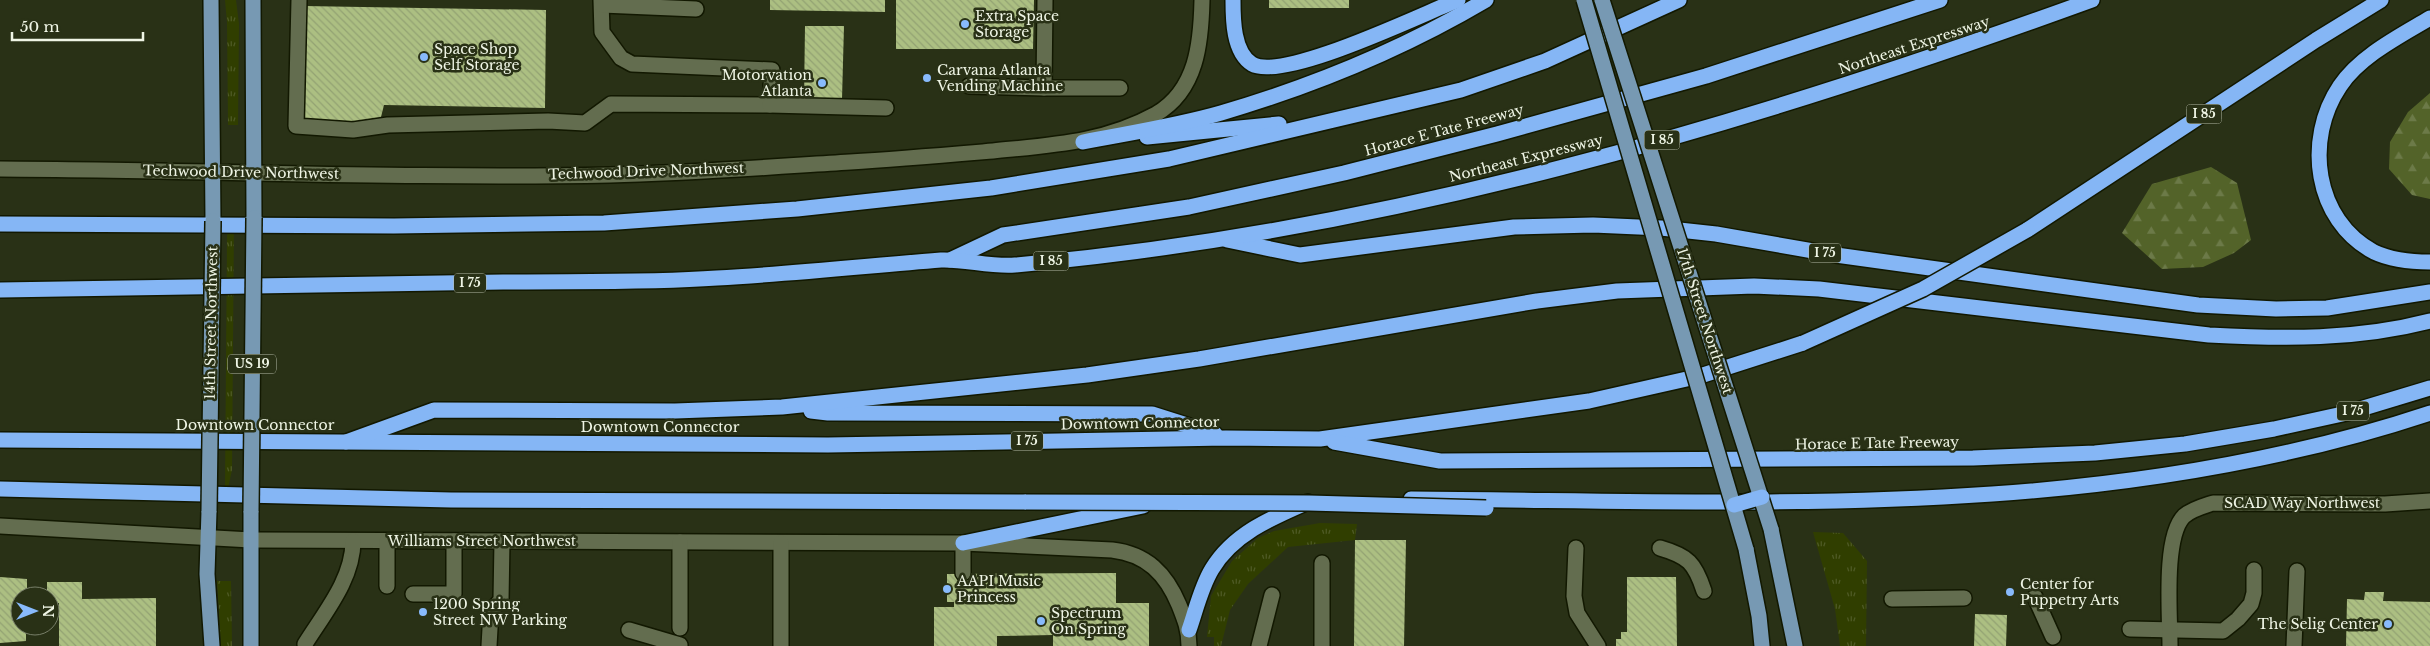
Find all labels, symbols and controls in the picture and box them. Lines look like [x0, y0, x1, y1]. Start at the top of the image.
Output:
place label: Extra Space Storage [975, 7, 1059, 41]
scale bar [12, 10, 144, 42]
street label: Northeast Expressway [1836, 12, 1992, 78]
text: 50 m [20, 17, 60, 36]
marker: Extra Space Storage [959, 18, 971, 30]
place label: Space Shop Self Storage [434, 40, 520, 74]
marker: Space Shop Self Storage [418, 51, 430, 63]
place label: Carvana Atlanta Vending Machine [936, 61, 1063, 95]
place label: Motorvation Atlanta [722, 66, 812, 100]
marker: Carvana Atlanta Vending Machine [921, 72, 933, 84]
marker: Motorvation Atlanta [816, 77, 828, 89]
street label: Horace E Tate Freeway [1362, 100, 1526, 160]
road number: I 85 [2186, 105, 2222, 124]
street label: Northeast Expressway [1447, 130, 1605, 186]
road number: I 85 [1644, 130, 1680, 150]
street label: Techwood Drive Northwest [548, 159, 745, 183]
street label: Techwood Drive Northwest [143, 161, 340, 183]
road number: I 75 [1809, 244, 1841, 262]
street label: 14th Street Northwest [201, 245, 221, 400]
street label: 17th Street Northwest [1673, 246, 1737, 397]
road number: I 85 [1034, 252, 1068, 270]
road number: I 75 [454, 274, 486, 292]
road number: US 19 [228, 354, 276, 374]
road number: I 75 [2337, 402, 2369, 421]
street label: Downtown Connector [1060, 413, 1220, 433]
street label: Downtown Connector [176, 416, 335, 434]
street label: Downtown Connector [581, 418, 740, 436]
road number: I 75 [1011, 432, 1043, 451]
street label: Horace E Tate Freeway [1795, 433, 1959, 453]
street label: SCAD Way Northwest [2224, 494, 2381, 512]
street label: Williams Street Northwest [387, 532, 577, 550]
place label: AAPI Music Princess [956, 572, 1042, 606]
place label: Center for Puppetry Arts [2020, 575, 2119, 609]
marker: AAPI Music Princess [941, 583, 953, 595]
north arrow [10, 586, 60, 636]
marker: Center for Puppetry Arts [2004, 586, 2016, 598]
place label: 1200 Spring Street NW Parking [433, 595, 568, 629]
text: N [39, 604, 57, 618]
place label: Spectrum On Spring [1051, 604, 1126, 638]
marker: 1200 Spring Street NW Parking [417, 606, 429, 618]
marker: Spectrum On Spring [1035, 615, 1047, 627]
place label: The Selig Center [2258, 615, 2378, 633]
marker: The Selig Center [2382, 618, 2394, 630]

